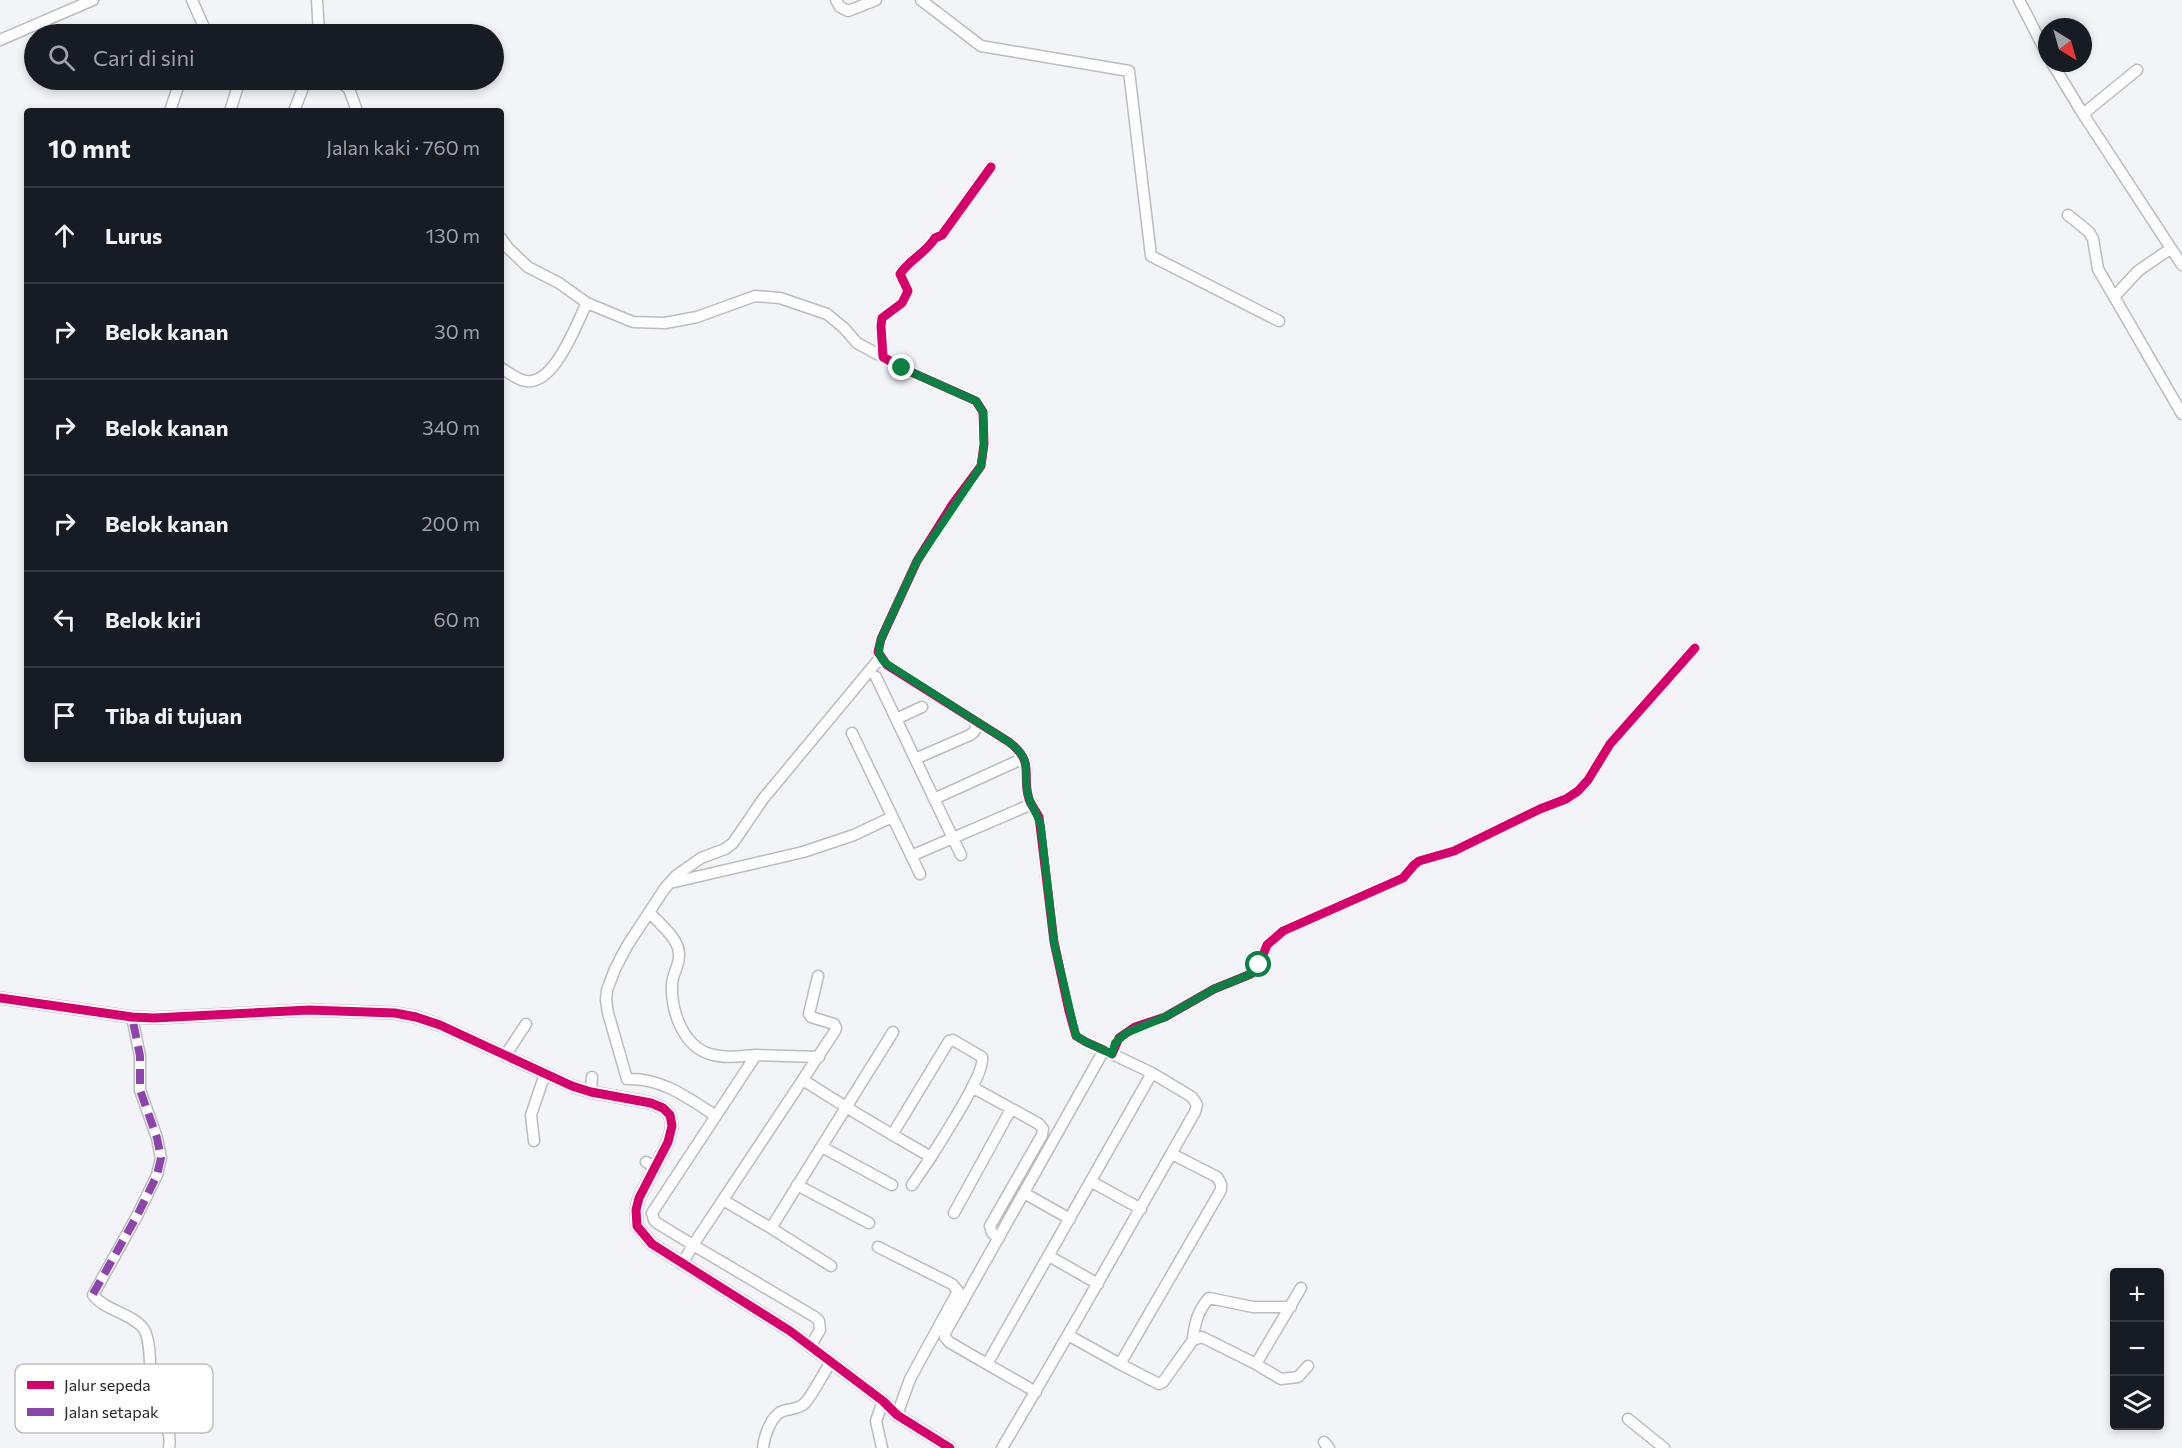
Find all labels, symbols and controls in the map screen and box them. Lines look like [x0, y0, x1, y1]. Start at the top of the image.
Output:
north arrow [2038, 18, 2092, 72]
search box [24, 24, 504, 90]
icon: search [45, 41, 78, 74]
text: Cari di sini [93, 44, 195, 71]
text: 10 mnt [48, 132, 131, 163]
text: Jalan kaki · 760 m [326, 135, 480, 159]
icon: ahead [48, 219, 81, 252]
text: Lurus [105, 222, 162, 249]
text: 130 m [426, 223, 480, 247]
icon: right [48, 315, 81, 348]
text: Belok kanan [105, 318, 228, 345]
text: 30 m [434, 319, 480, 343]
route end [888, 354, 914, 380]
icon: right [48, 411, 81, 444]
text: Belok kanan [105, 414, 228, 441]
text: 340 m [422, 415, 480, 439]
icon: right [48, 507, 81, 540]
text: Belok kanan [105, 510, 228, 537]
text: 200 m [422, 511, 480, 535]
icon: left [48, 603, 81, 636]
text: Belok kiri [105, 606, 201, 633]
text: 60 m [434, 607, 480, 631]
icon: arrive [48, 699, 81, 732]
text: Tiba di tujuan [105, 702, 242, 729]
route start [1245, 951, 1271, 977]
map controls [2110, 1268, 2164, 1430]
button: + [2110, 1268, 2164, 1322]
button: − [2110, 1322, 2164, 1376]
legend [15, 1364, 213, 1433]
text: Jalur sepeda [64, 1375, 151, 1394]
button: layers [2110, 1376, 2164, 1430]
text: Jalan setapak [64, 1402, 159, 1421]

